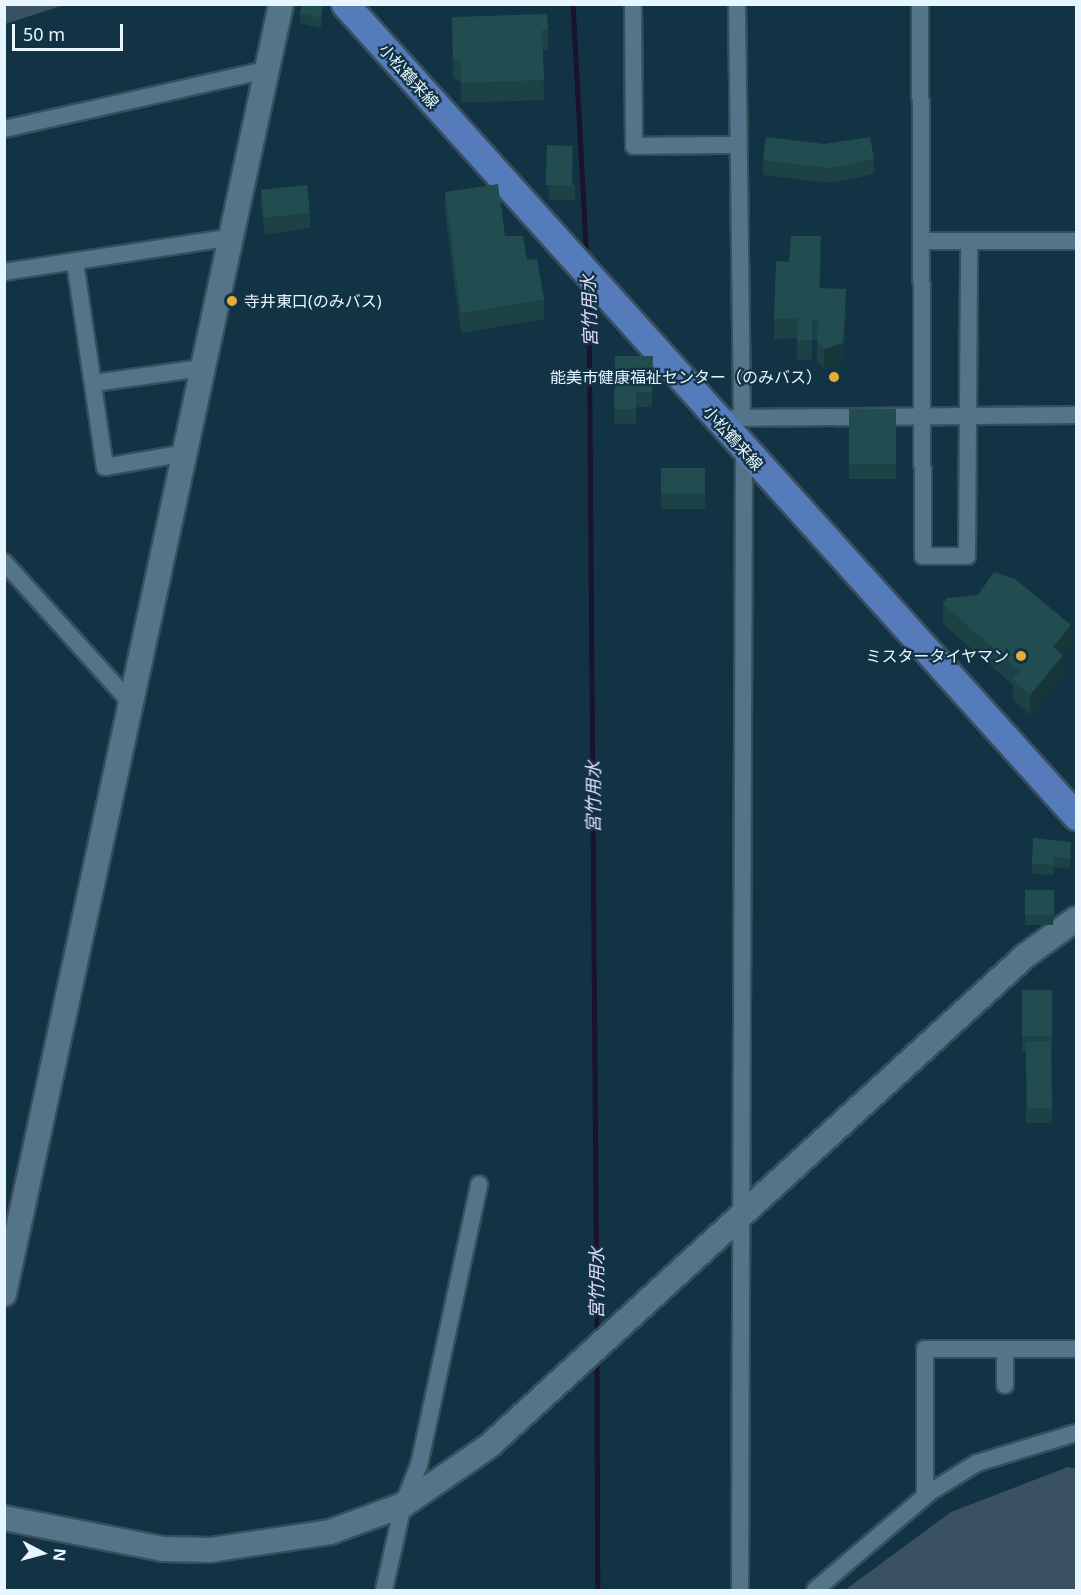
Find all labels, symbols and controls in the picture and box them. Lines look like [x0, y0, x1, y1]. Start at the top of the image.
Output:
scale bar [15, 12, 126, 50]
text: 50 m [23, 22, 65, 46]
street label: 小松鶴来線 [375, 40, 443, 112]
water label: 宮竹用水 [577, 275, 601, 347]
place label: 寺井東口(のみバス) [244, 291, 382, 311]
marker: 寺井東口(のみバス) [225, 294, 239, 308]
place label: 能美市健康福祉センター（のみバス） [550, 367, 822, 387]
marker: 能美市健康福祉センター（のみバス） [827, 370, 841, 384]
street label: 小松鶴来線 [699, 402, 767, 474]
place label: ミスタータイヤマン [865, 646, 1009, 666]
marker: ミスタータイヤマン [1014, 649, 1028, 663]
water label: 宮竹用水 [582, 761, 604, 833]
water label: 宮竹用水 [585, 1247, 607, 1319]
north arrow [12, 1523, 72, 1583]
text: N [48, 1547, 72, 1562]

